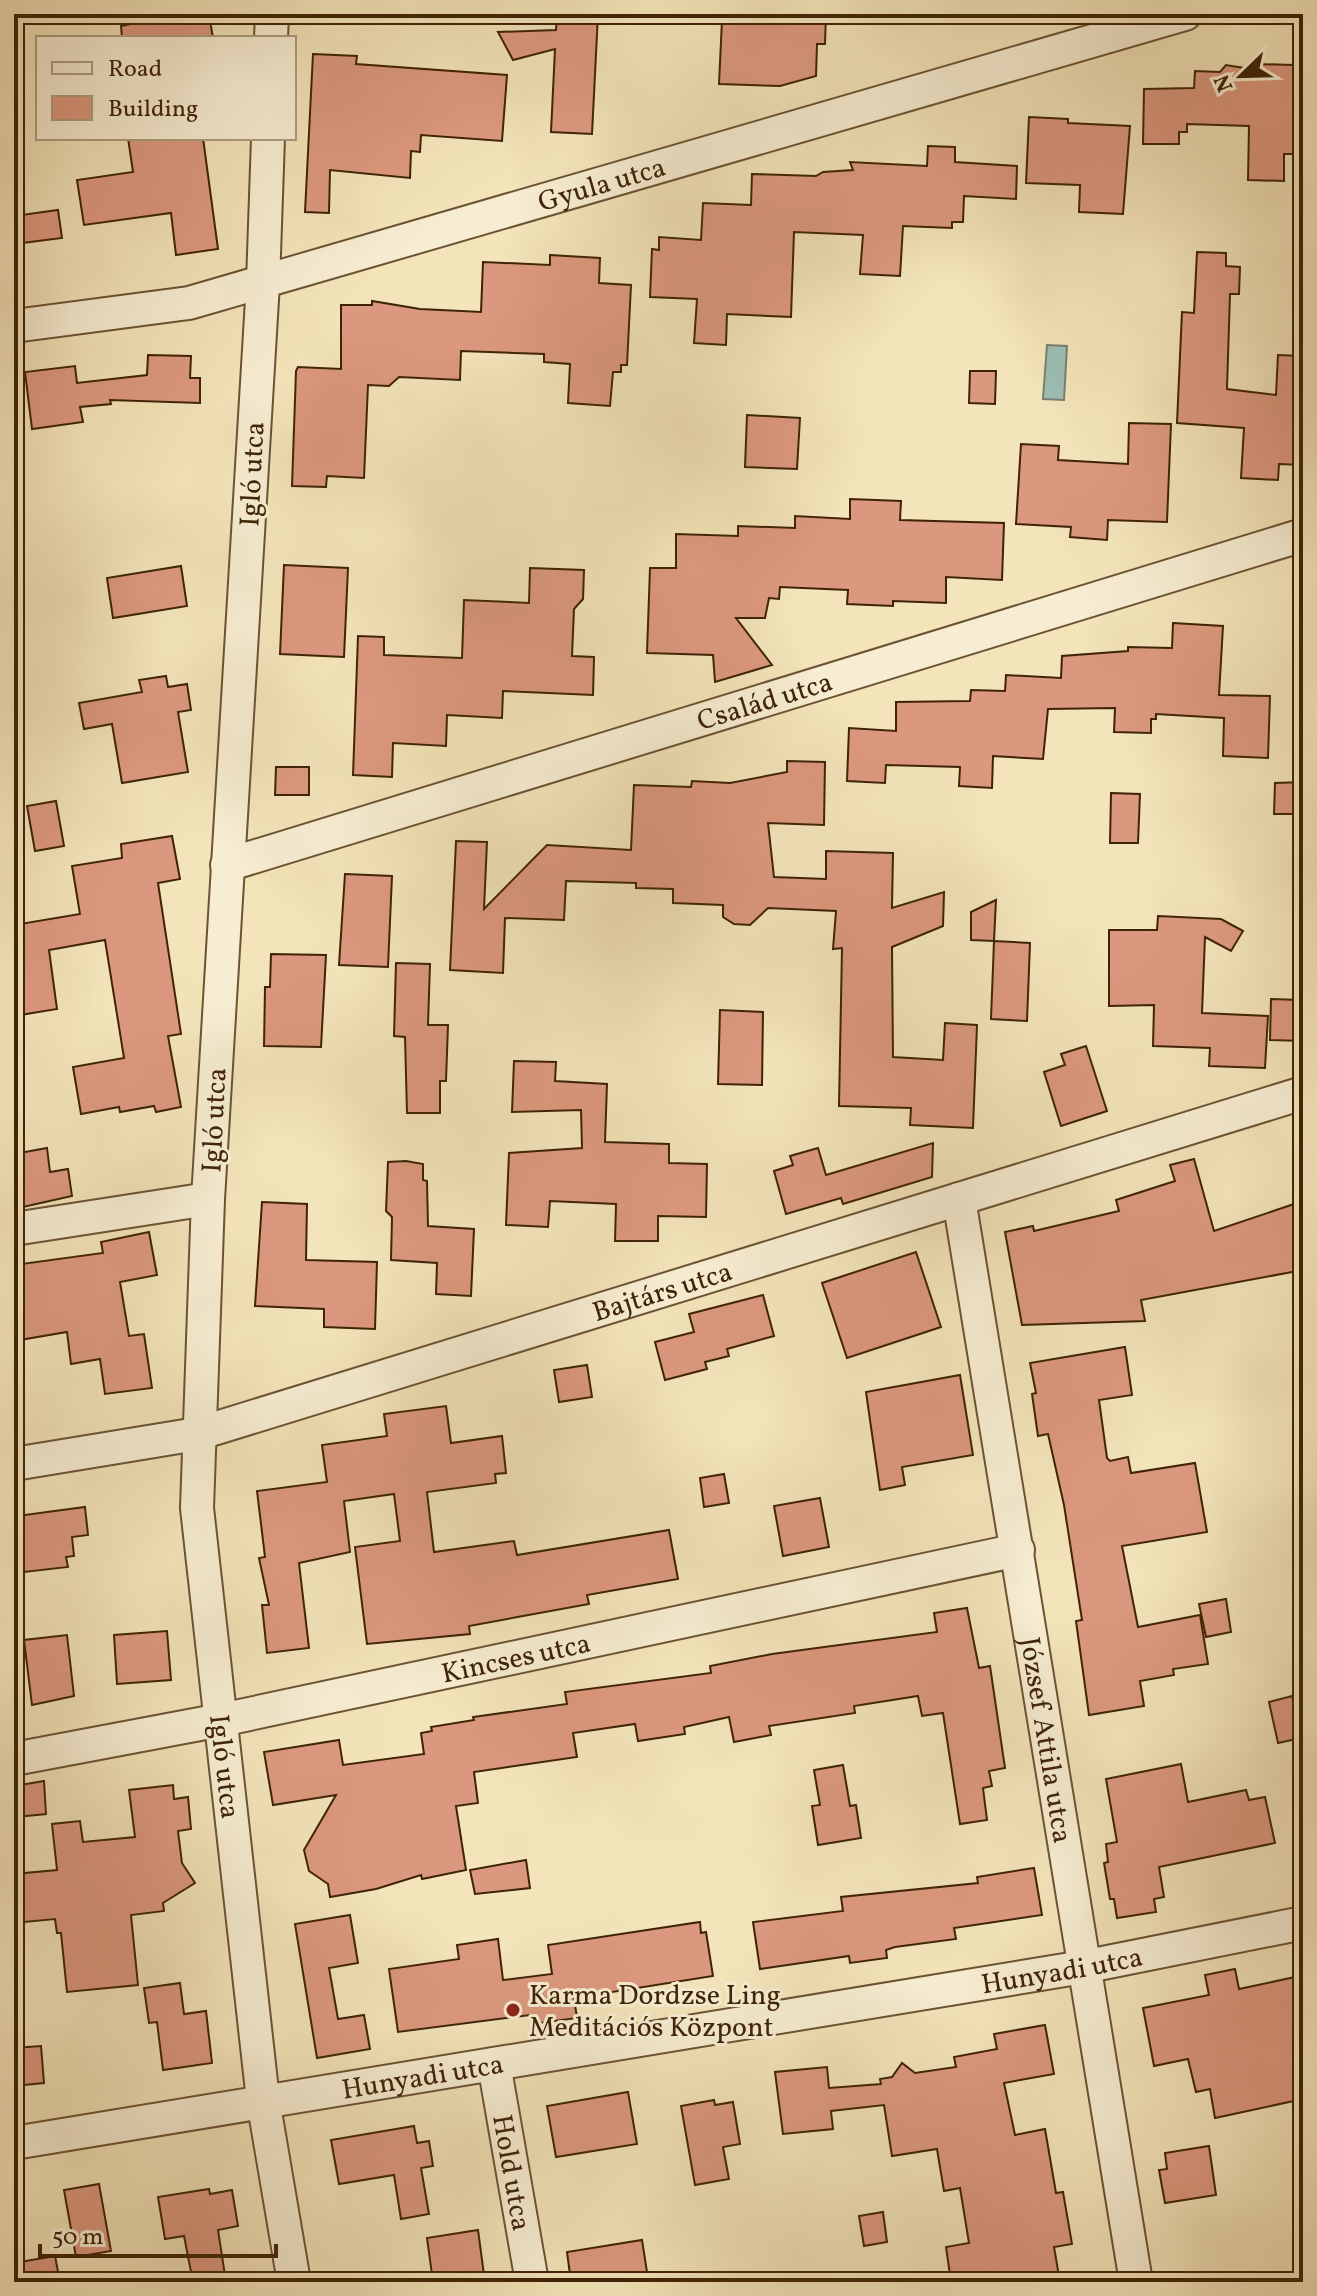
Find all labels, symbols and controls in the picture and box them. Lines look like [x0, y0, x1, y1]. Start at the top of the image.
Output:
legend [36, 36, 296, 140]
north arrow [1201, 36, 1281, 116]
text: Road [108, 53, 162, 87]
text: N [1207, 69, 1242, 96]
text: Building [108, 93, 198, 127]
street label: Gyula utca [534, 149, 671, 223]
street label: Igló utca [231, 421, 276, 528]
street label: Család utca [692, 663, 838, 742]
street label: Igló utca [193, 1067, 238, 1174]
street label: Bajtárs utca [588, 1253, 737, 1333]
street label: Kincses utca [438, 1625, 594, 1694]
street label: József Attila utca [1009, 1634, 1081, 1846]
street label: Igló utca [198, 1712, 249, 1821]
street label: Hunyadi utca [979, 1939, 1146, 2005]
place label: Karma Dordzse Ling Meditációs Központ [529, 1977, 781, 2048]
marker: Karma Dordzse Ling Meditációs Központ [504, 2001, 522, 2019]
street label: Hunyadi utca [339, 2046, 507, 2111]
street label: Hold utca [481, 2112, 540, 2234]
scale bar [40, 2208, 276, 2258]
text: 50 m [52, 2221, 104, 2255]

